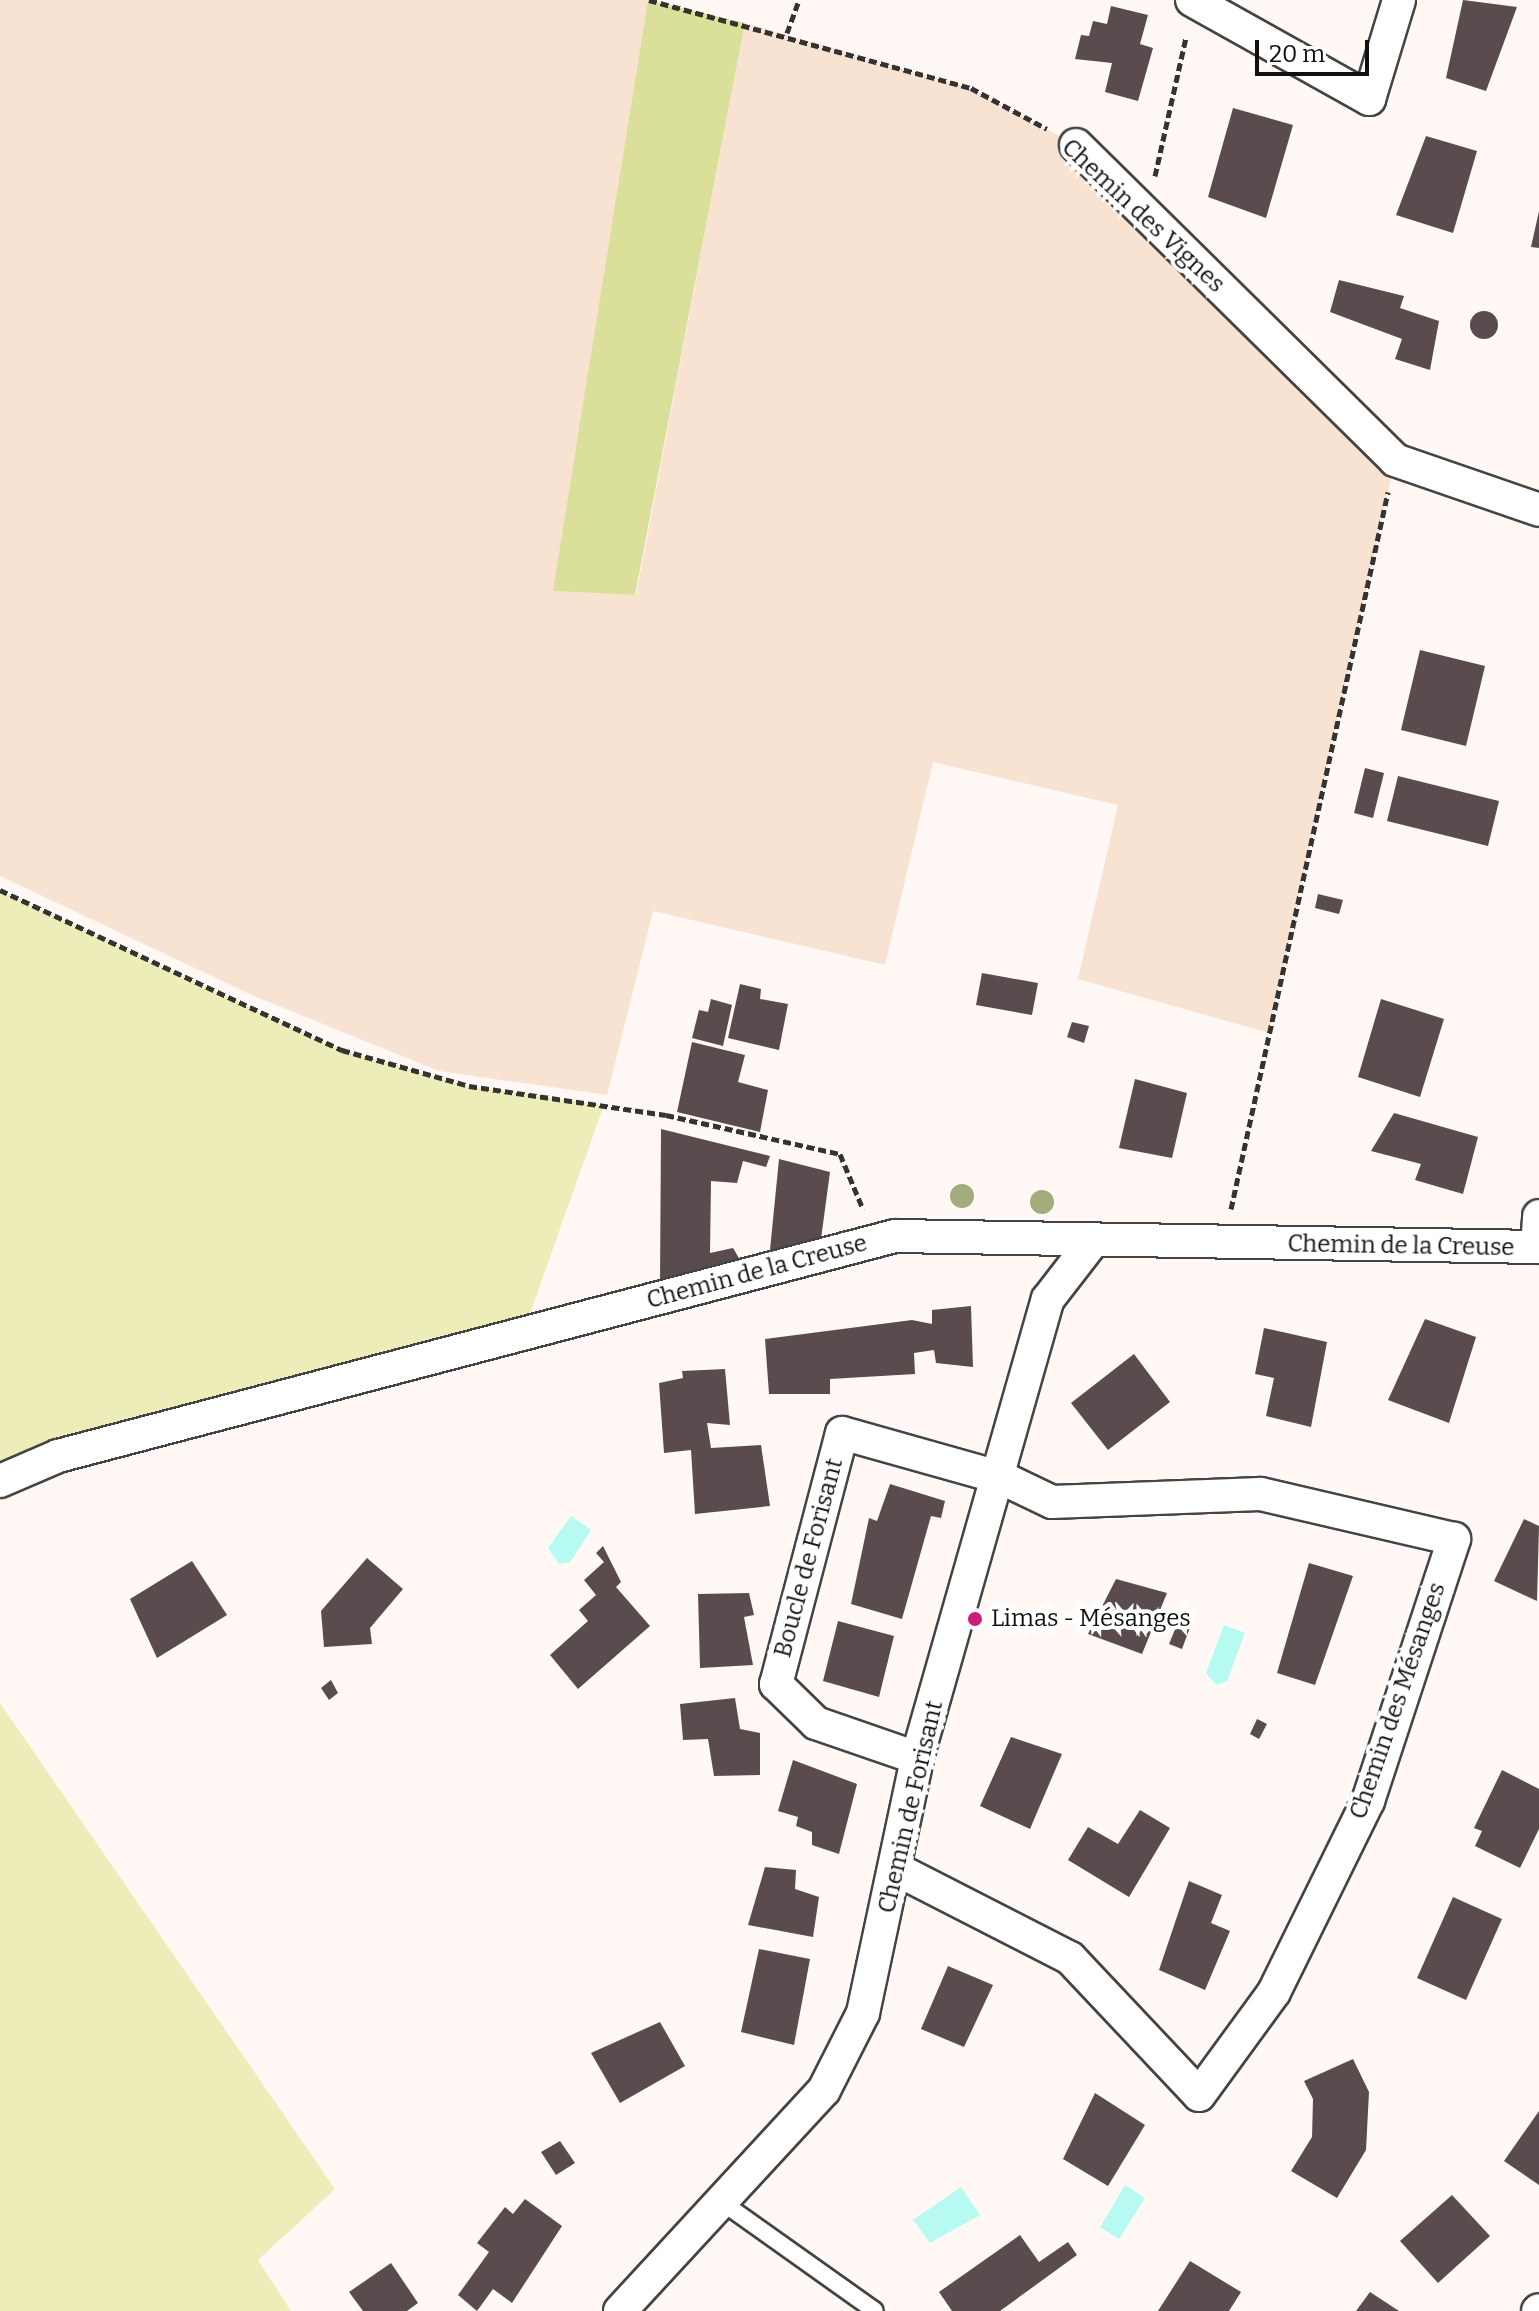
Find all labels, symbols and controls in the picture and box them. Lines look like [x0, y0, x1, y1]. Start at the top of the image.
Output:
scale bar [1259, 24, 1373, 74]
text: 20 m [1269, 40, 1325, 68]
street label: Chemin des Vignes [1056, 133, 1230, 299]
street label: Chemin de la Creuse [644, 1229, 870, 1315]
street label: Chemin de la Creuse [1287, 1230, 1515, 1262]
street label: Boucle de Forisant [769, 1455, 849, 1661]
street label: Chemin des Mésanges [1344, 1579, 1452, 1823]
place label: Limas - Mésanges [991, 1605, 1191, 1633]
marker: Limas - Mésanges [966, 1610, 984, 1628]
street label: Chemin de Forisant [873, 1698, 949, 1916]

